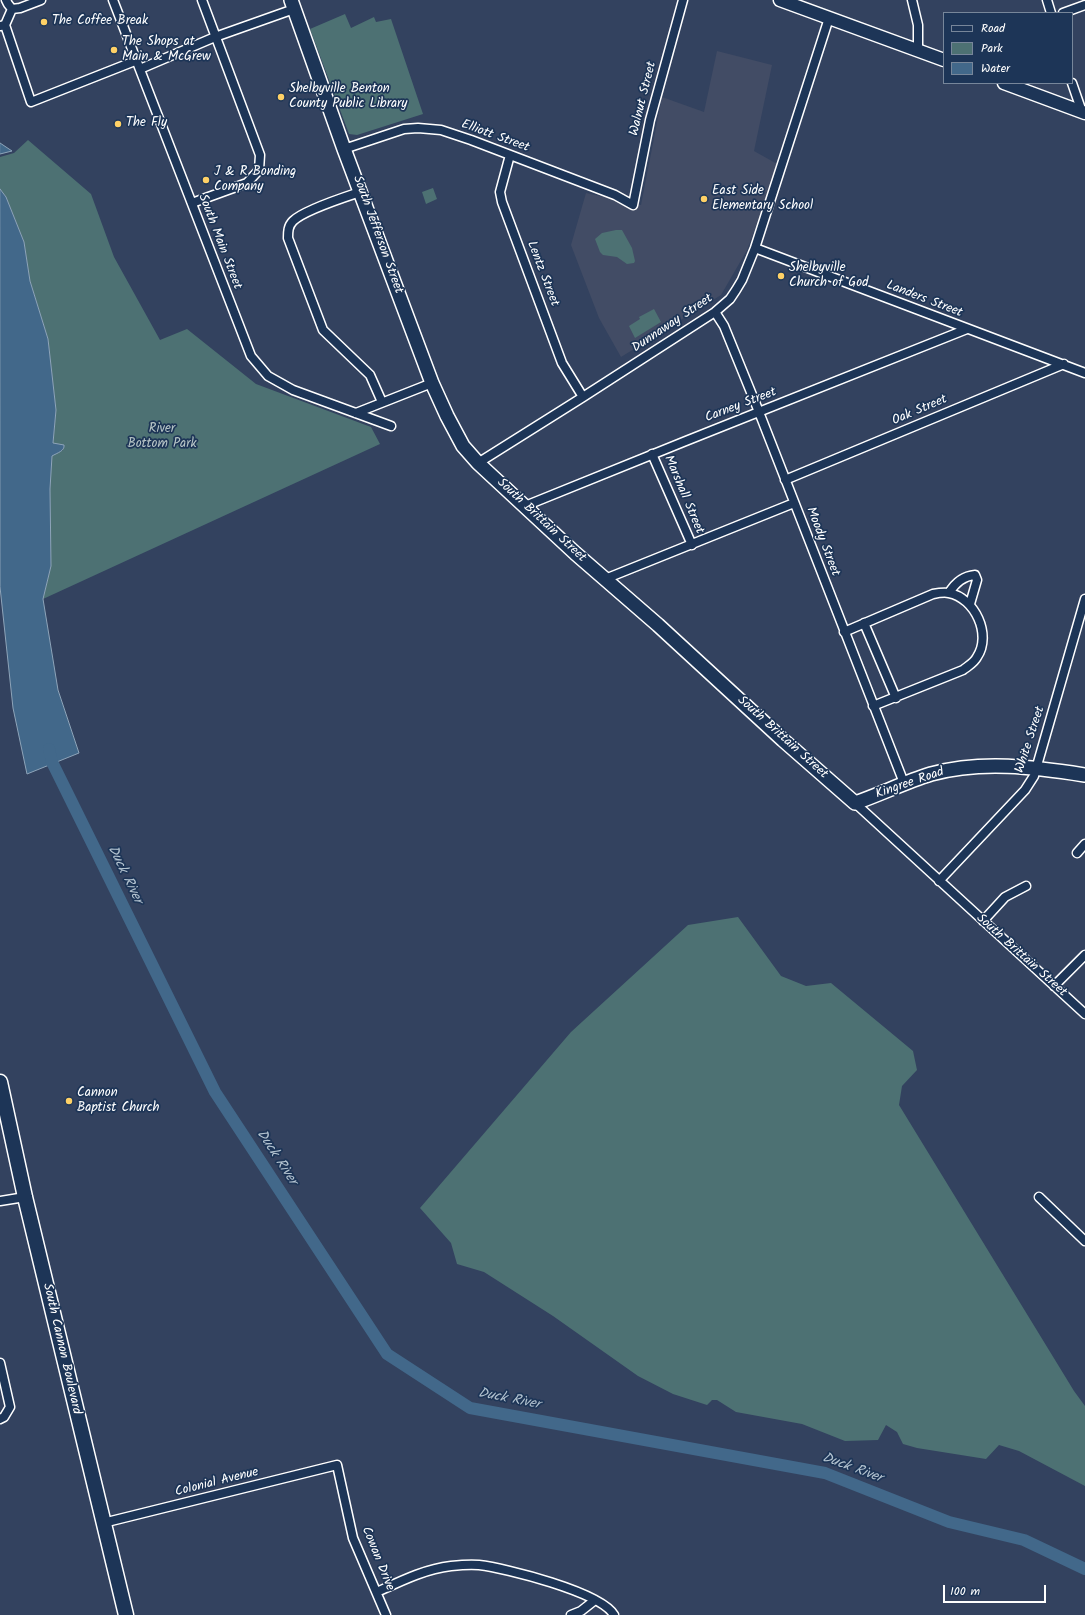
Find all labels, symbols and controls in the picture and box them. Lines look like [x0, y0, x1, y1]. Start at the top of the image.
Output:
legend [943, 12, 1073, 84]
place label: The Coffee Break [52, 14, 148, 30]
marker: The Coffee Break [39, 17, 49, 27]
text: Road [981, 19, 1005, 38]
place label: The Shops at Main & McGrew [122, 35, 211, 66]
text: Park [981, 39, 1003, 58]
marker: The Shops at Main & McGrew [109, 45, 119, 55]
text: Water [981, 59, 1010, 78]
street label: Walnut Street [627, 60, 661, 138]
place label: Shelbyville Benton County Public Library [289, 82, 407, 113]
marker: Shelbyville Benton County Public Library [276, 92, 286, 102]
place label: The Fly [126, 116, 167, 132]
street label: Elliott Street [459, 117, 531, 157]
marker: The Fly [113, 119, 123, 129]
place label: J & R Bonding Company [214, 165, 296, 196]
street label: South Jefferson Street [348, 174, 406, 296]
marker: J & R Bonding Company [201, 175, 211, 185]
place label: East Side Elementary School [712, 184, 813, 215]
street label: South Main Street [194, 192, 244, 292]
marker: East Side Elementary School [699, 194, 709, 204]
street label: Lentz Street [522, 239, 562, 309]
place label: Shelbyville Church of God [789, 261, 869, 292]
marker: Shelbyville Church of God [776, 271, 786, 281]
street label: Landers Street [884, 278, 964, 322]
street label: Dunnaway Street [630, 291, 716, 357]
street label: Carney Street [703, 385, 779, 427]
street label: Oak Street [890, 392, 950, 430]
park label: River Bottom Park [127, 422, 197, 453]
street label: Marshall Street [659, 453, 707, 537]
street label: South Brittain Street [493, 476, 589, 566]
street label: Moody Street [802, 505, 842, 579]
street label: South Brittain Street [734, 693, 830, 783]
street label: White Street [1013, 705, 1049, 775]
street label: Kingree Road [874, 765, 946, 803]
water label: Duck River [103, 843, 145, 907]
street label: South Brittain Street [973, 911, 1069, 1001]
place label: Cannon Baptist Church [77, 1086, 160, 1117]
marker: Cannon Baptist Church [64, 1096, 74, 1106]
water label: Duck River [252, 1127, 300, 1189]
street label: South Cannon Boulevard [38, 1282, 84, 1416]
water label: Duck River [477, 1386, 541, 1414]
water label: Duck River [820, 1450, 884, 1488]
street label: Colonial Avenue [174, 1465, 260, 1501]
street label: Cowan Drive [357, 1525, 397, 1593]
scale bar [945, 1577, 1048, 1603]
text: 100 m [950, 1582, 980, 1601]

